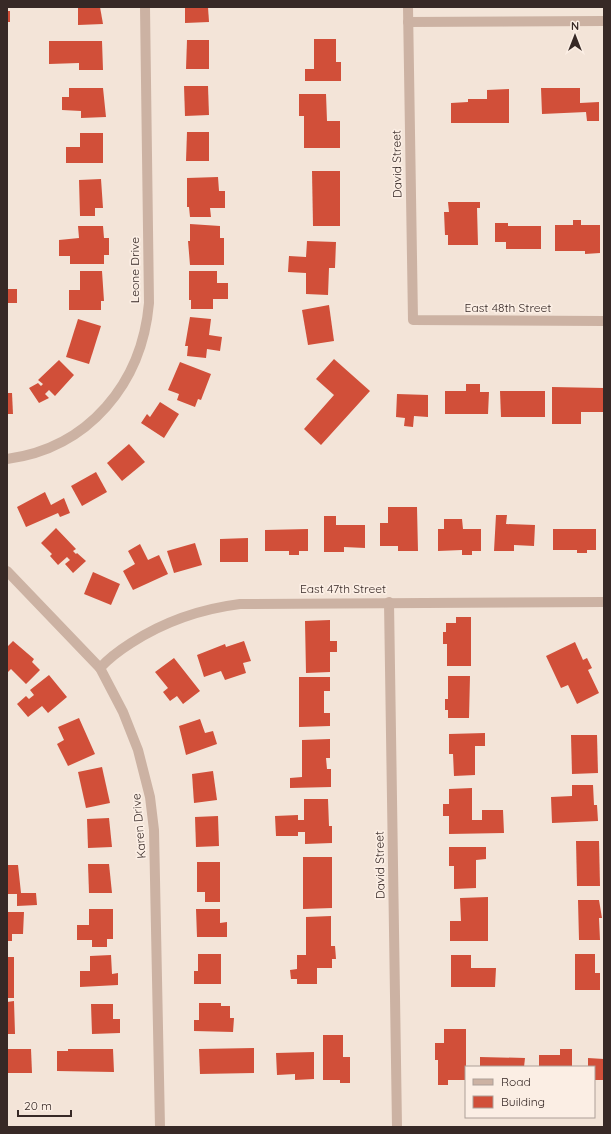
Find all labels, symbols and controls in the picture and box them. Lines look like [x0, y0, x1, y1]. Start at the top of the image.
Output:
north arrow [555, 16, 595, 56]
text: N [571, 19, 579, 33]
street label: David Street [388, 130, 405, 198]
street label: Leone Drive [127, 237, 142, 303]
street label: East 48th Street [465, 300, 551, 315]
street label: East 47th Street [300, 581, 386, 596]
street label: Karen Drive [128, 792, 149, 859]
street label: David Street [371, 831, 388, 899]
legend [465, 1066, 595, 1118]
text: Road [501, 1074, 531, 1089]
scale bar [18, 1092, 71, 1118]
text: Building [501, 1094, 545, 1109]
text: 20 m [24, 1098, 52, 1113]

